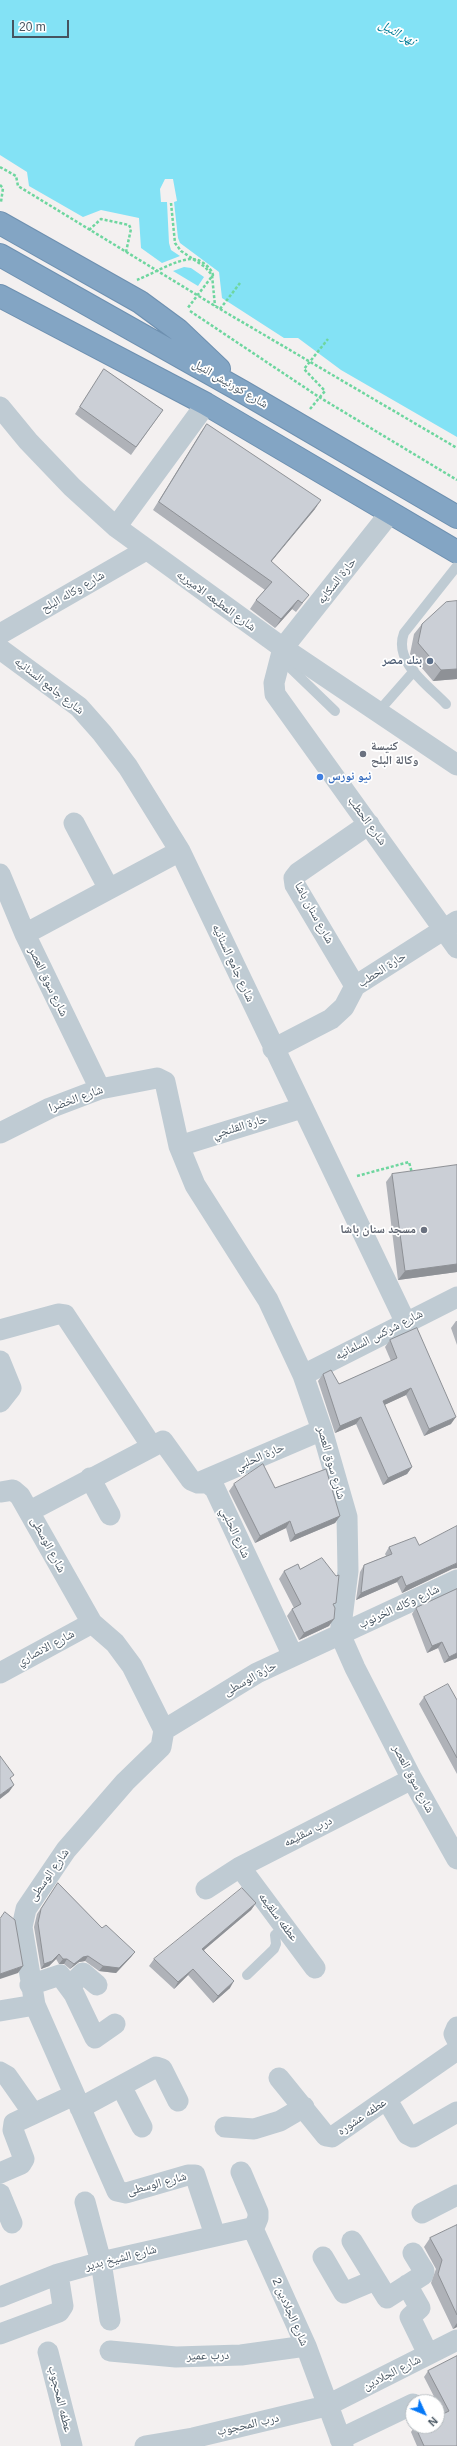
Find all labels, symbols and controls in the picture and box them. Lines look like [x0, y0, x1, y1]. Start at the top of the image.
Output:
scale bar [14, 12, 71, 38]
water label: نهر النيل [376, 17, 418, 49]
text: 20 m [19, 20, 46, 34]
street label: شارع كورنيش النيل [190, 357, 270, 411]
street label: حارة السكايه [314, 555, 360, 607]
street label: شارع المطبعه الاميريه [174, 567, 258, 635]
street label: شارع وكاله البلح [39, 568, 107, 616]
street label: شارع جامع السنانيه [11, 654, 87, 718]
place label: بنك مصر [382, 654, 422, 668]
marker: بنك مصر [425, 656, 435, 666]
place label: كنيسة وكالة البلح [371, 740, 418, 768]
marker: كنيسة وكالة البلح [358, 749, 368, 759]
place label: نيو نورس [328, 770, 371, 784]
marker: نيو نورس [315, 772, 325, 782]
street label: شارع الحطب [344, 794, 390, 848]
street label: شارع سنان باشا [291, 880, 337, 946]
street label: شارع جامع السنانيه [209, 922, 257, 1004]
street label: شارع سوق العصر [25, 945, 71, 1019]
street label: حارة الحطب [355, 949, 409, 991]
street label: شارع الخضرا [47, 1083, 105, 1115]
street label: حارة القلنجي [211, 1112, 269, 1142]
place label: مسجد سنان باشا [340, 1223, 416, 1237]
marker: مسجد سنان باشا [419, 1225, 429, 1235]
street label: شارع شركس السلمانيه [333, 1307, 425, 1363]
street label: شارع سوق العصر [314, 1425, 348, 1501]
street label: حارة الحلبي [233, 1440, 287, 1474]
street label: شارع الحلبي [217, 1505, 253, 1561]
street label: شارع الوسطى [27, 1515, 69, 1575]
street label: شارع وكاله الخرنوب [356, 1582, 442, 1632]
street label: شارع الانصاري [15, 1627, 77, 1669]
street label: حارة الوسطى [221, 1659, 279, 1699]
street label: شارع سوق العصر [389, 1742, 437, 1816]
street label: درب سقليمه [281, 1814, 335, 1850]
street label: شارع الوسطى [26, 1846, 72, 1904]
street label: عطفه سلقيمه [255, 1890, 301, 1944]
street label: عطفه عشوره [335, 2095, 389, 2139]
street label: شارع الوسطى [126, 2169, 188, 2199]
street label: شارع الشيخ بدير [84, 2242, 158, 2274]
street label: شارع الجلادين 2 [269, 2276, 311, 2348]
street label: درب عمير [187, 2348, 229, 2364]
street label: شارع الجلادين [361, 2352, 423, 2394]
street label: عطفه المحجوب [45, 2364, 75, 2434]
north arrow [405, 2394, 445, 2434]
street label: درب المحجوب [215, 2411, 281, 2439]
text: N [426, 2415, 440, 2429]

